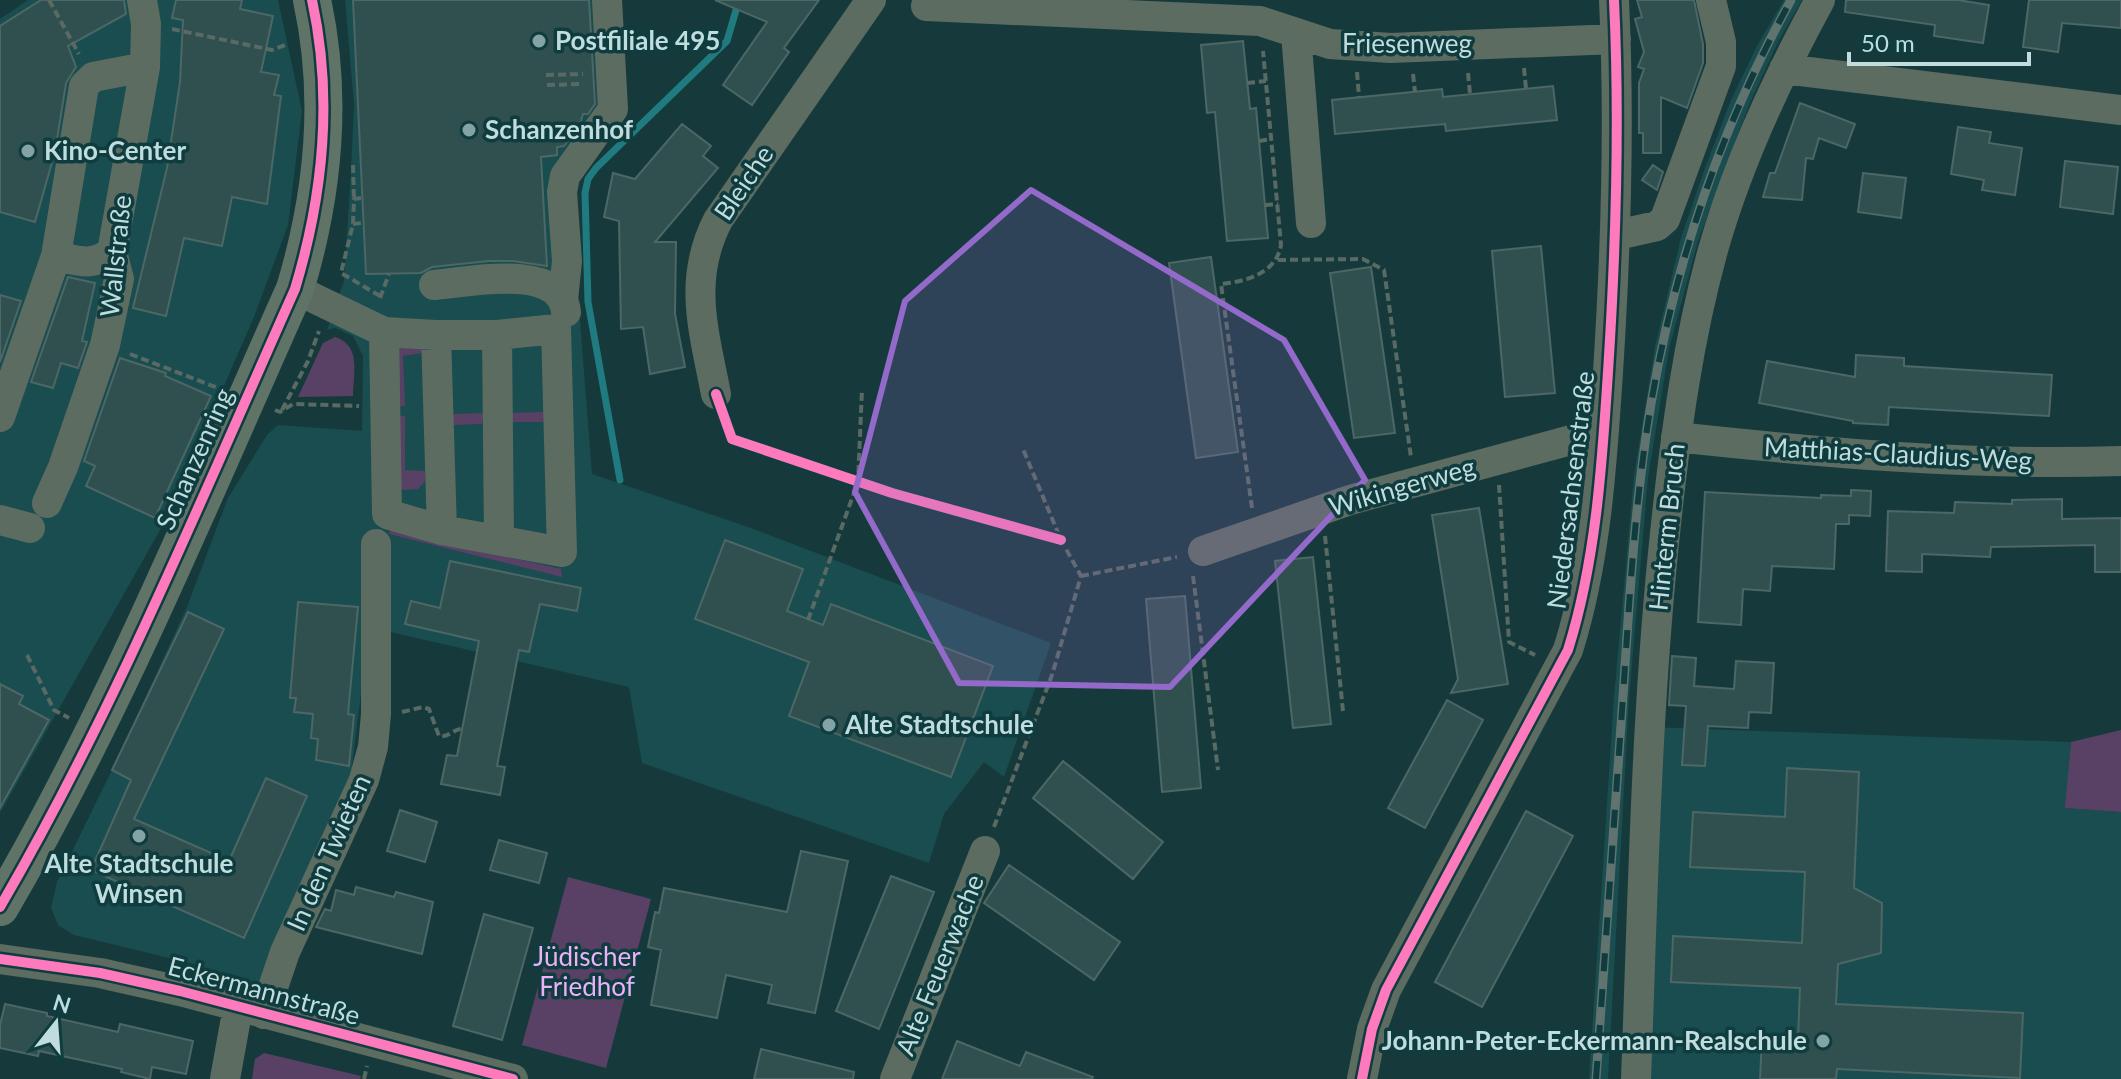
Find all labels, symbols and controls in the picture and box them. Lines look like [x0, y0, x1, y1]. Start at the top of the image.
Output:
scale bar [1849, 16, 2029, 66]
place label: Postfiliale 495 [555, 24, 720, 56]
street label: Friesenweg [1342, 27, 1472, 59]
text: 50 m [1861, 28, 1915, 57]
marker: Postfiliale 495 [530, 32, 548, 50]
place label: Schanzenhof [485, 113, 634, 145]
marker: Schanzenhof [460, 121, 478, 139]
place label: Kino-Center [44, 134, 186, 166]
street label: Bleiche [707, 139, 780, 226]
marker: Kino-Center [19, 142, 37, 160]
street label: Wallstraße [93, 193, 137, 318]
street label: Niedersachsenstraße [1540, 369, 1600, 611]
street label: Schanzenring [149, 383, 240, 534]
street label: Matthias-Claudius-Weg [1763, 430, 2033, 476]
street label: Hinterm Bruch [1641, 442, 1691, 612]
street label: Wikingerweg [1325, 450, 1479, 522]
place label: Alte Stadtschule [844, 708, 1034, 740]
marker: Alte Stadtschule [820, 716, 838, 734]
street label: In den Twieten [279, 769, 377, 936]
marker: Alte Stadtschule Winsen [130, 827, 148, 845]
place label: Alte Stadtschule Winsen [44, 847, 234, 909]
street label: Alte Feuerwache [888, 870, 990, 1060]
park label: Jüdischer Friedhof [533, 940, 641, 1002]
street label: Eckermannstraße [165, 949, 364, 1031]
north arrow [16, 983, 96, 1063]
text: N [50, 988, 74, 1019]
place label: Johann-Peter-Eckermann-Realschule [1382, 1024, 1807, 1056]
marker: Johann-Peter-Eckermann-Realschule [1814, 1032, 1832, 1050]

